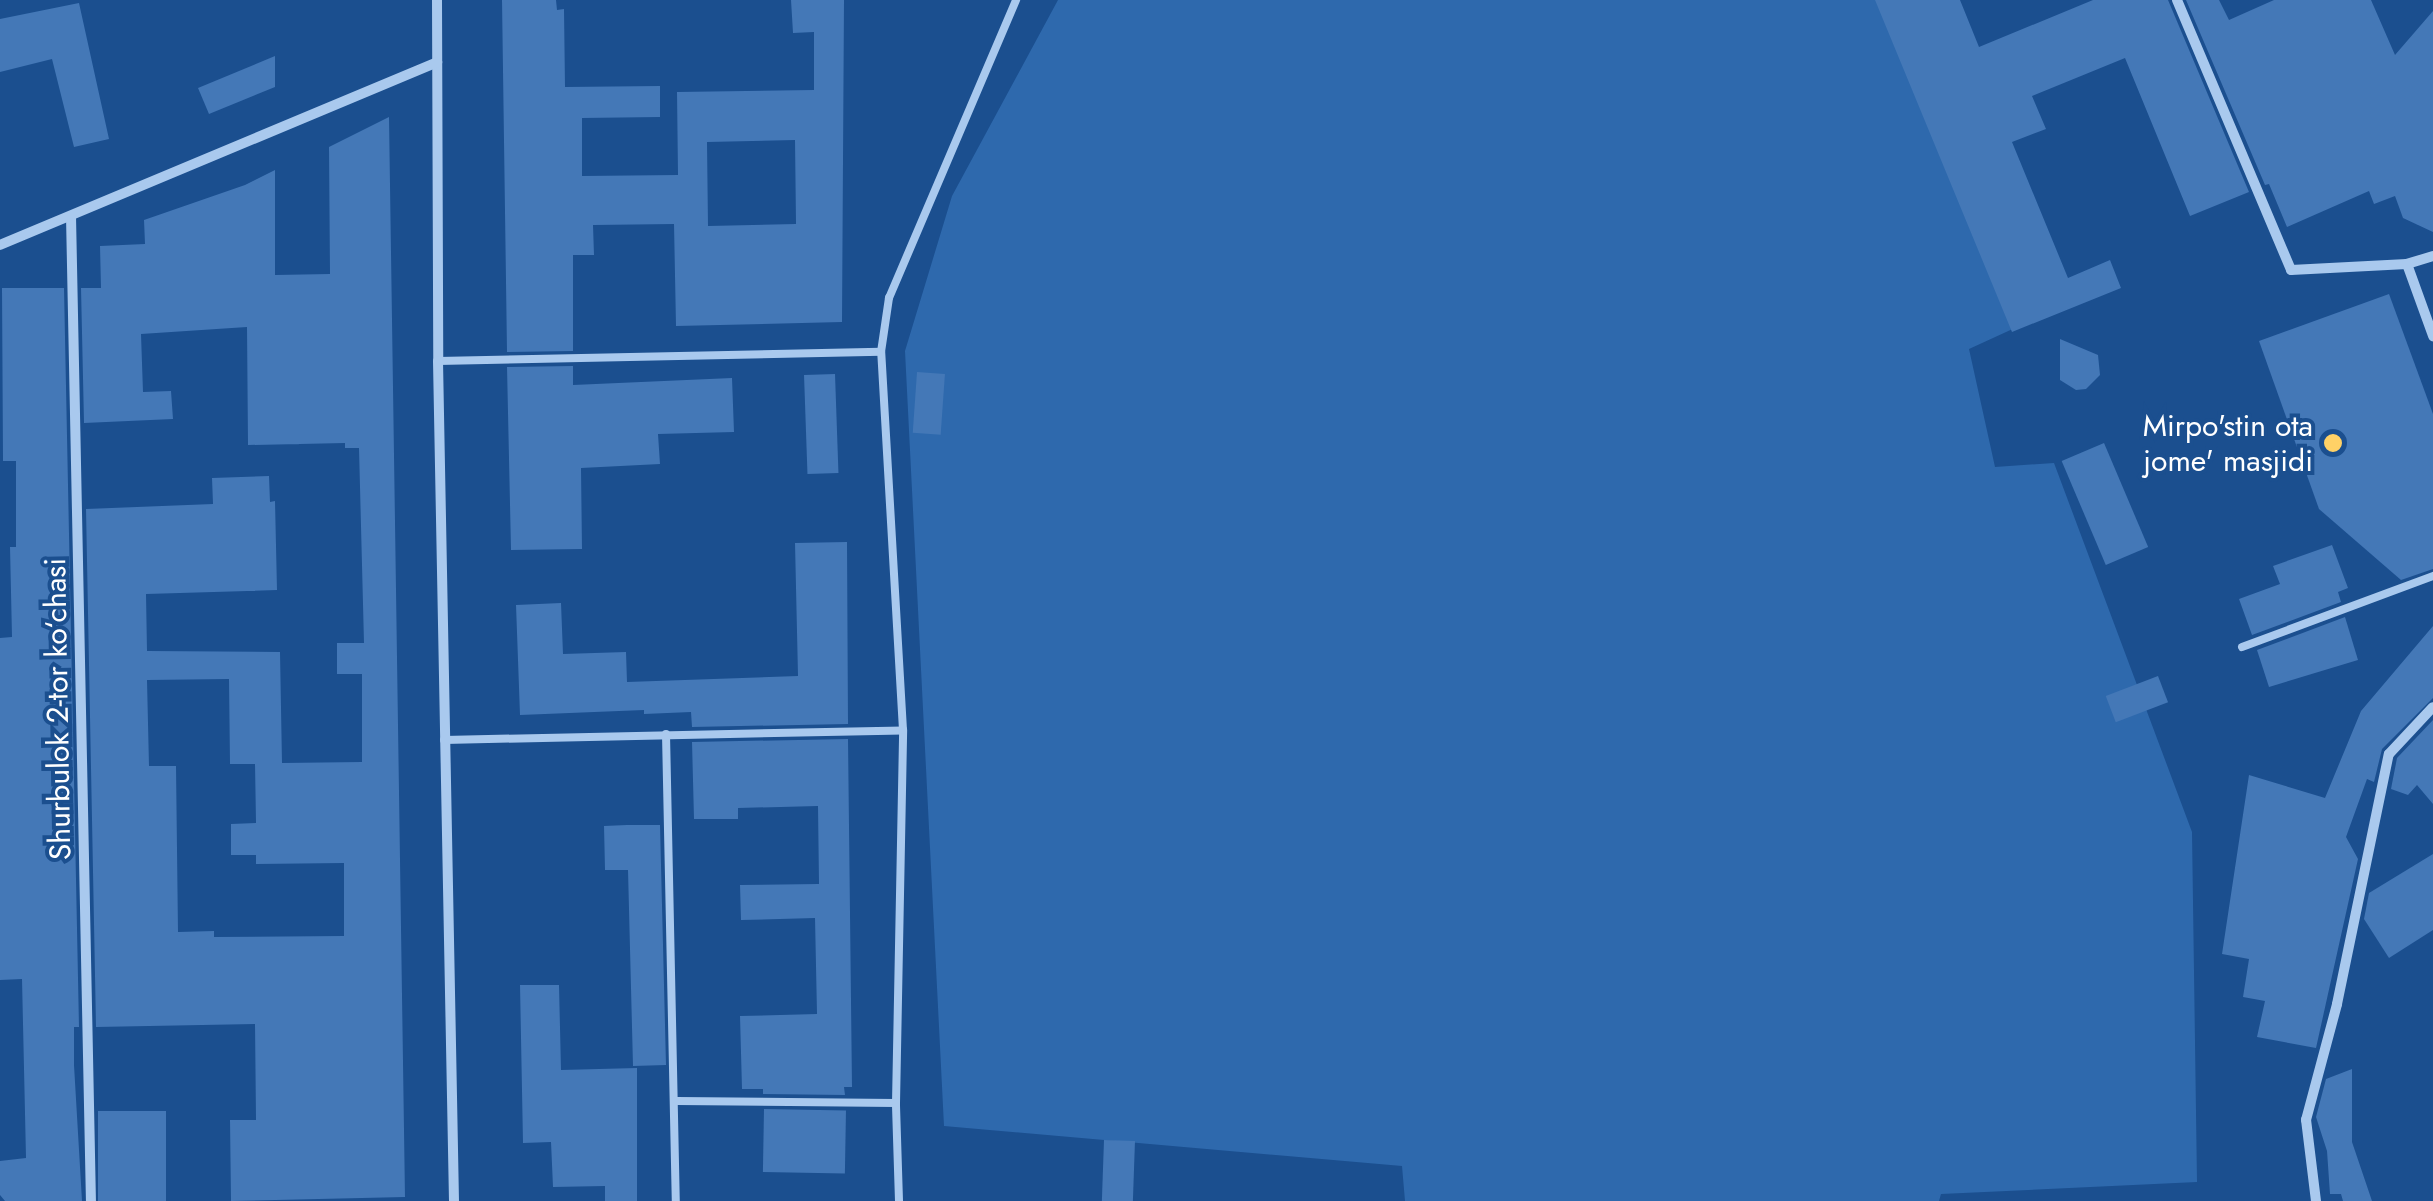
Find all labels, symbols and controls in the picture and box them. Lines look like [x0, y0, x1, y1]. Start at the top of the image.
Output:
place label: Mirpo'stin ota jome' masjidi [2143, 408, 2313, 478]
marker: Mirpo'stin ota jome' masjidi [2322, 432, 2344, 454]
street label: Shurbulok 2-tor ko‘chasi [37, 558, 79, 860]

